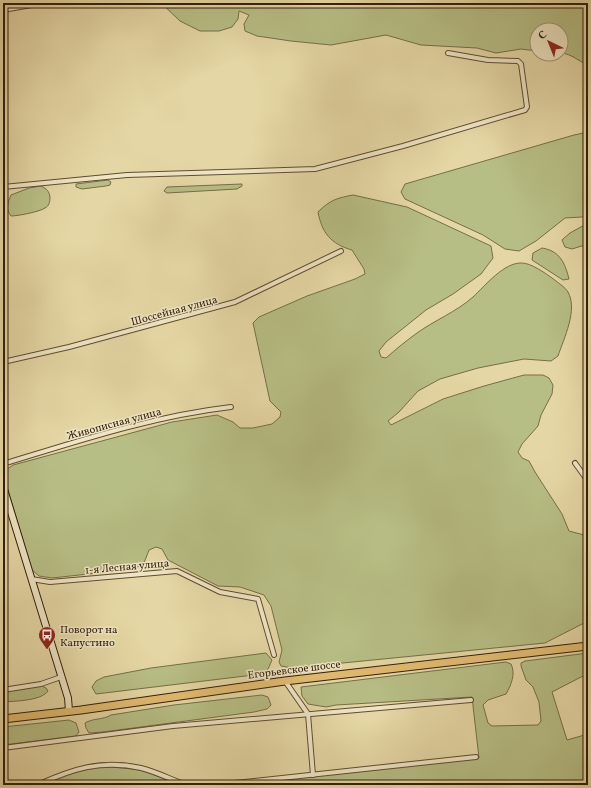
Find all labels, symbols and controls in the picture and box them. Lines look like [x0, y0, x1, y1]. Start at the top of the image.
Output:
north arrow [529, 22, 569, 62]
text: С [535, 28, 551, 44]
street label: Шоссейная улица [129, 293, 220, 330]
street label: Живописная улица [65, 404, 164, 444]
street label: 1-я Лесная улица [84, 556, 170, 579]
place label: Поворот на Капустино [60, 623, 118, 651]
bus stop icon: Поворот на Капустино [37, 625, 57, 650]
street label: Егорьевское шоссе [247, 657, 342, 684]

